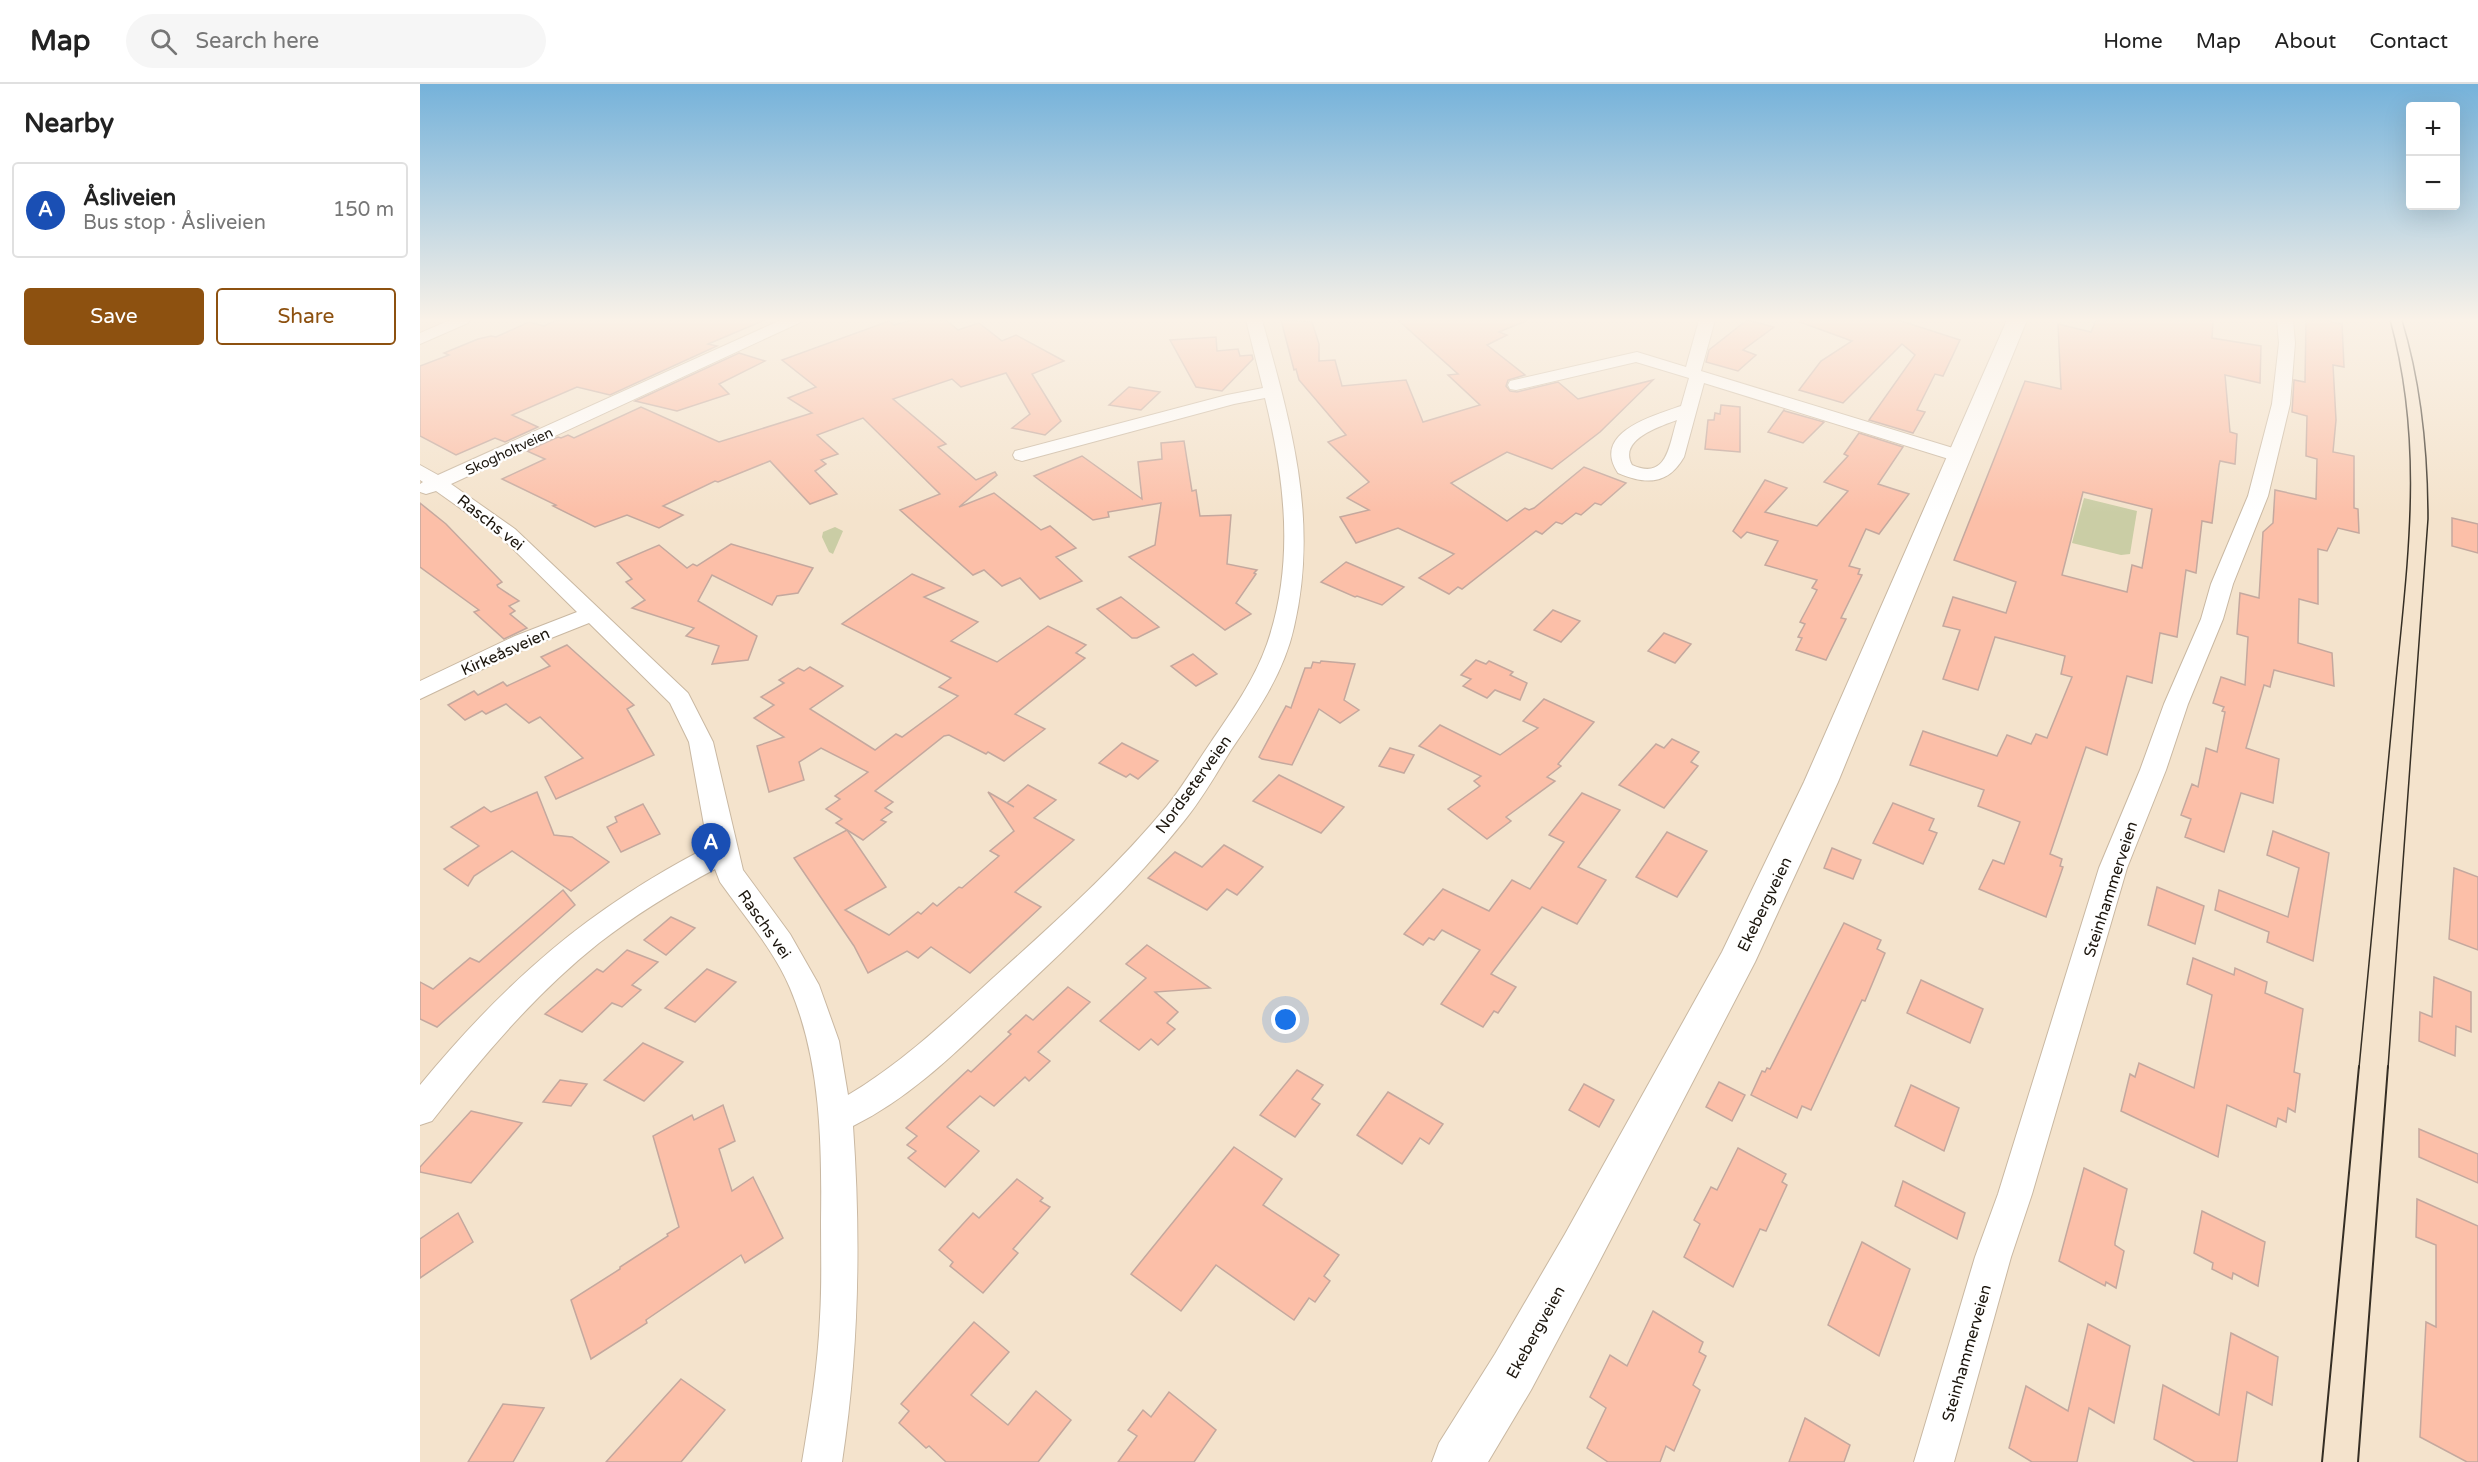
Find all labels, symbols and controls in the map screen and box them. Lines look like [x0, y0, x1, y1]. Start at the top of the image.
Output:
search box [126, 14, 546, 68]
text: Map [30, 24, 90, 58]
icon: search [147, 25, 180, 58]
text: Search here [195, 28, 319, 54]
text: Home [2103, 29, 2163, 54]
text: Map [2196, 29, 2241, 54]
text: About [2274, 29, 2336, 54]
text: Contact [2369, 29, 2448, 54]
map controls [2406, 102, 2460, 210]
button: + [2406, 102, 2460, 156]
text: Nearby [24, 108, 114, 139]
button: − [2406, 156, 2460, 210]
text: Åsliveien [83, 185, 176, 211]
text: A [38, 198, 53, 222]
text: 150 m [333, 198, 394, 222]
text: Bus stop · Åsliveien [83, 211, 266, 235]
button: Save [24, 288, 204, 345]
button: Share [216, 288, 396, 345]
street label: Skogholtveien [463, 424, 556, 479]
street label: Raschs vei [453, 490, 528, 555]
street label: Kirkeåsveien [458, 623, 553, 680]
street label: Nordseterveien [1151, 732, 1236, 838]
street label: Steinhammerveien [2080, 819, 2142, 960]
pin: A [692, 824, 730, 873]
street label: Ekebergveien [1733, 854, 1797, 955]
street label: Raschs vei [733, 886, 795, 963]
your location [1271, 1005, 1300, 1034]
street label: Steinhammerveien [1938, 1282, 1996, 1424]
street label: Ekebergveien [1502, 1283, 1570, 1382]

